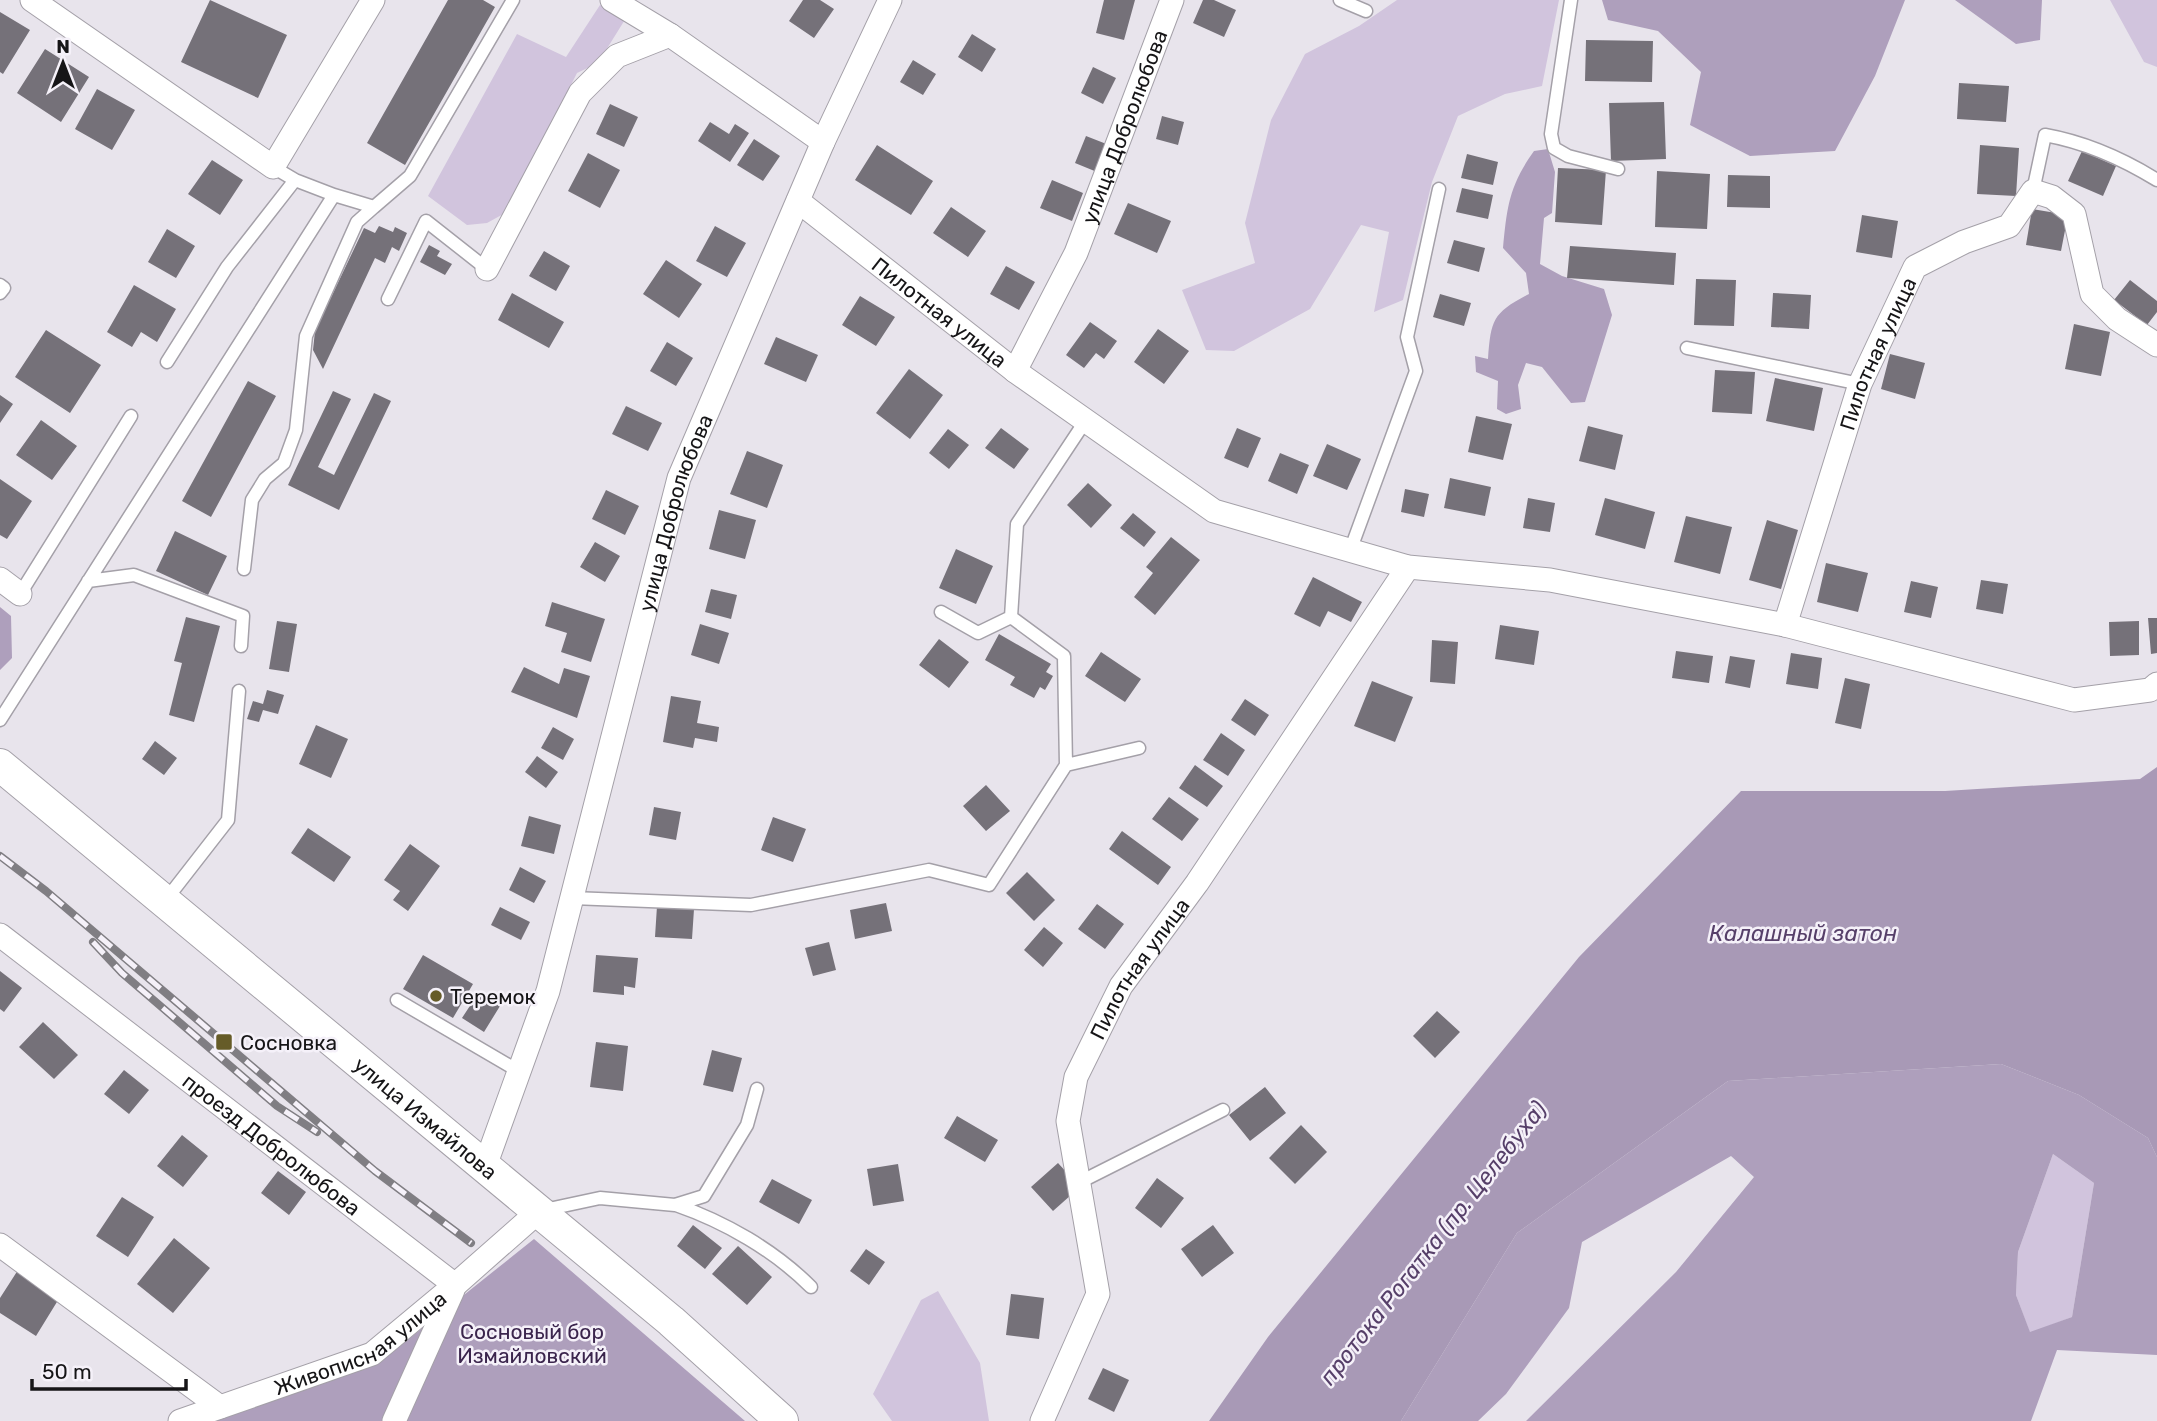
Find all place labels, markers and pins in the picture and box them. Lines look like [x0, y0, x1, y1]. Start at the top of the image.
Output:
place label: Теремок [450, 984, 536, 1009]
marker: Теремок [428, 988, 444, 1004]
place label: Сосновка [240, 1030, 337, 1055]
marker: Сосновка [214, 1032, 234, 1052]

